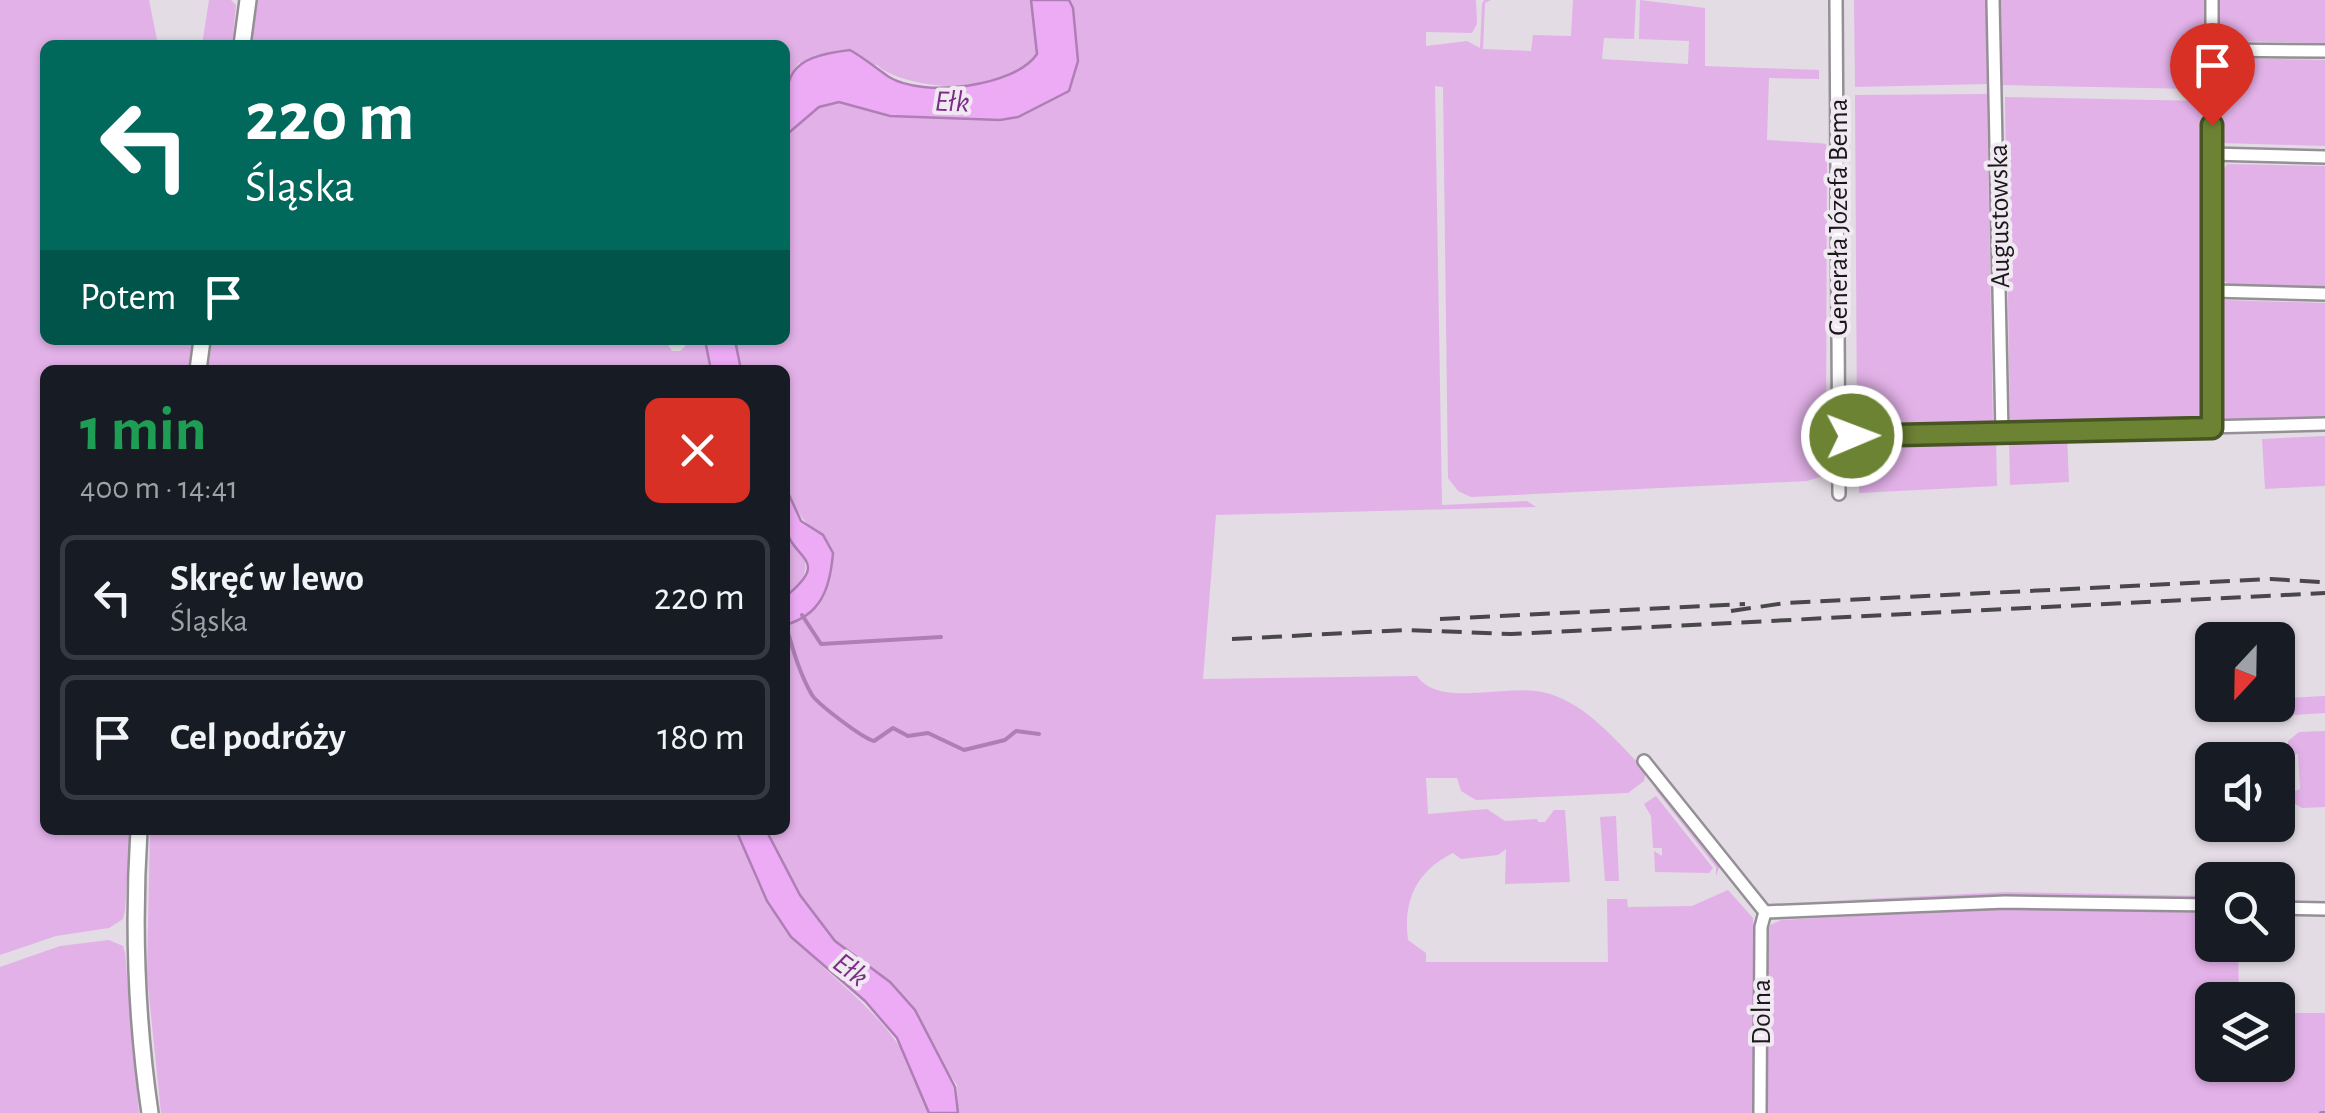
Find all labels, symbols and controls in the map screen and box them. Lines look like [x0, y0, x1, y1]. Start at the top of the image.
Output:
pin [2170, 23, 2255, 126]
icon: arrive [2185, 38, 2240, 93]
icon: left [80, 80, 210, 210]
text: 220 m [245, 83, 414, 153]
water label: Ełk [934, 86, 970, 118]
street label: Generała Józefa Bema [1825, 98, 1853, 336]
street label: Augustowska [1985, 143, 2015, 288]
text: Śląska [245, 165, 355, 210]
icon: arrive [196, 270, 251, 325]
text: Potem [80, 279, 176, 317]
position arrow [1800, 384, 1904, 488]
button: close [645, 398, 750, 503]
text: 1 min [80, 401, 206, 461]
text: 400 m · 14:41 [80, 472, 238, 504]
text: Skręć w lewo [170, 560, 364, 598]
icon: left [85, 570, 140, 625]
text: 220 m [654, 579, 745, 617]
text: Śląska [170, 605, 248, 637]
north arrow [2195, 622, 2295, 722]
map controls [2195, 622, 2295, 1082]
icon: arrive [85, 710, 140, 765]
text: Cel podróży [170, 719, 346, 757]
text: 180 m [657, 719, 745, 757]
button: sound [2195, 742, 2295, 842]
button: search [2195, 862, 2295, 962]
water label: Ełk [827, 947, 874, 992]
street label: Dolna [1748, 979, 1776, 1045]
button: layers [2195, 982, 2295, 1082]

